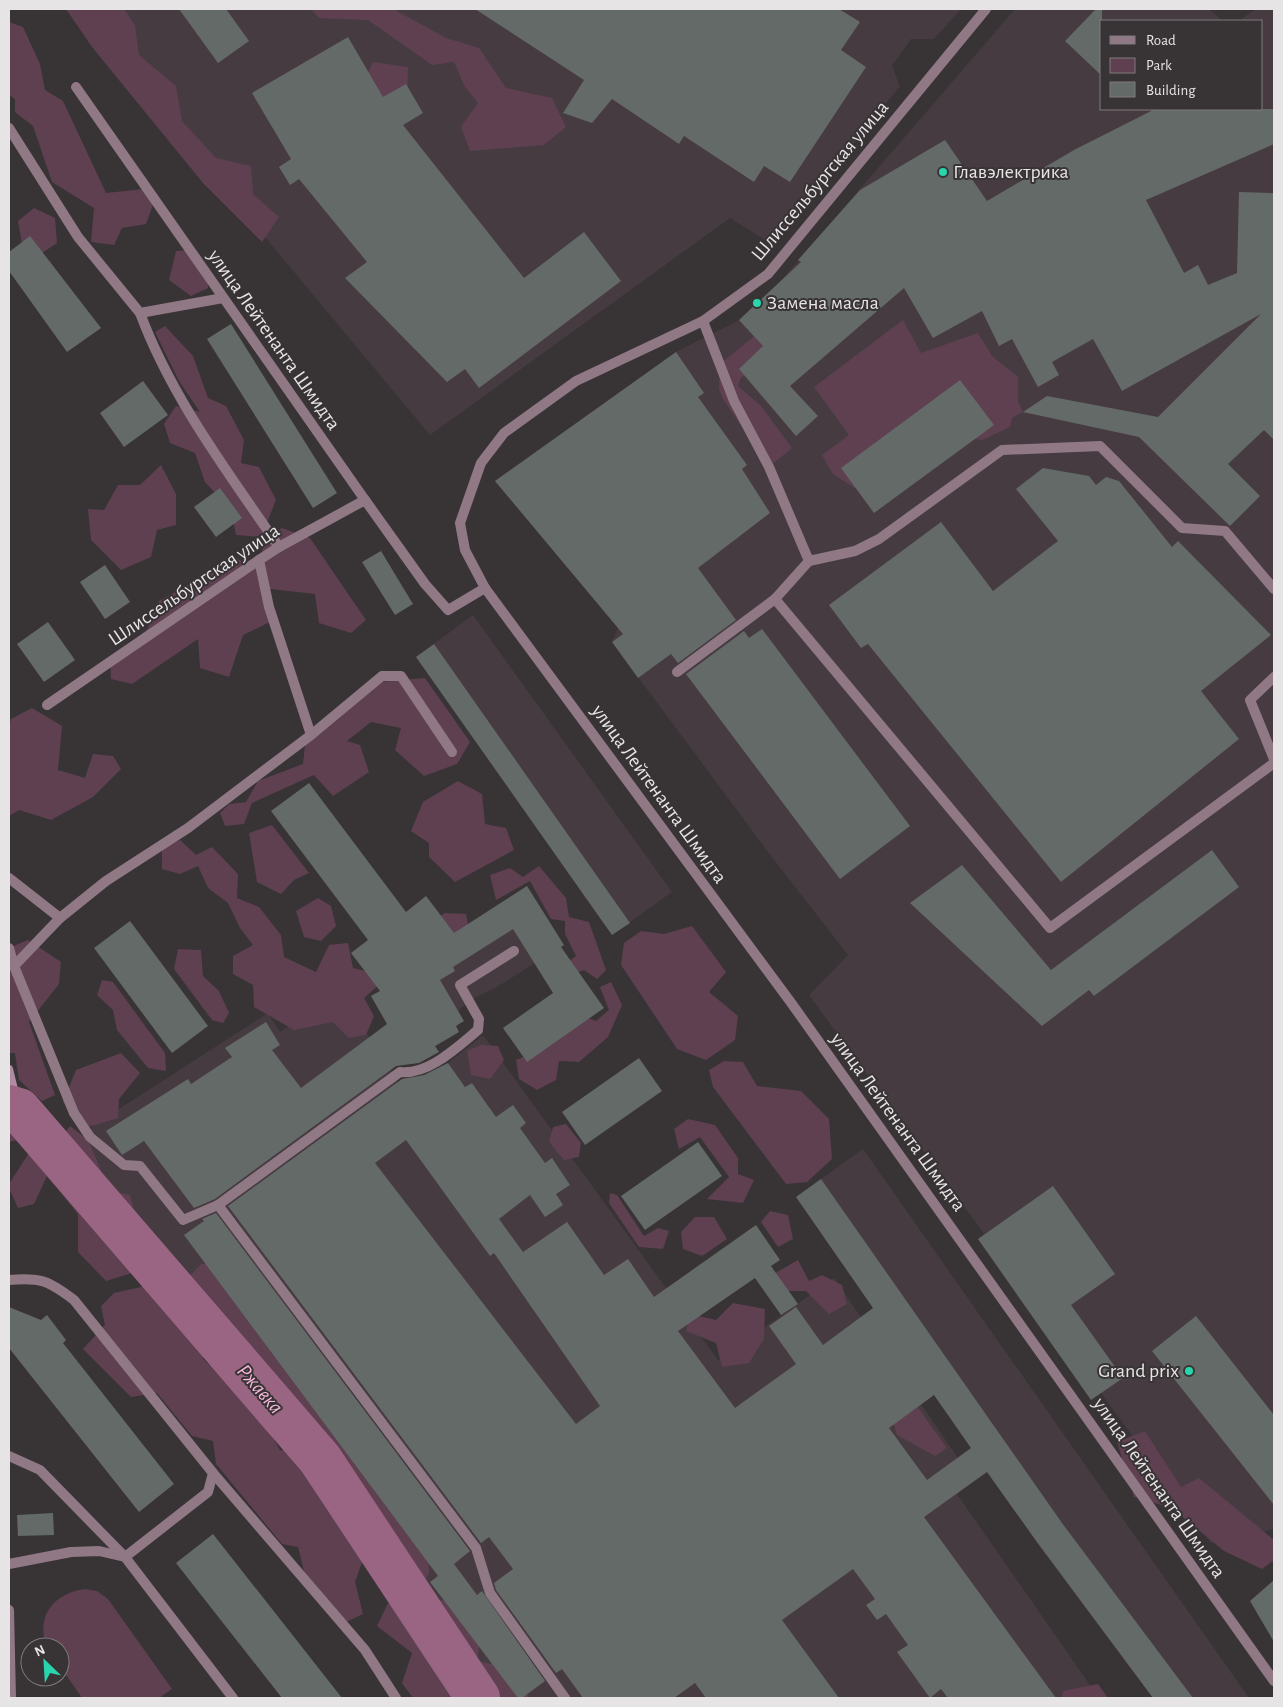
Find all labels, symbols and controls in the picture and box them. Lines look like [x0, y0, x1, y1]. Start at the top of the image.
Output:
legend [1100, 20, 1263, 110]
text: Road [1146, 33, 1176, 48]
text: Park [1146, 58, 1172, 73]
text: Building [1146, 83, 1196, 98]
street label: Шлиссельбургская улица [747, 97, 893, 265]
place label: Главэлектрика [953, 162, 1069, 182]
marker: Главэлектрика [937, 166, 949, 178]
street label: улица Лейтенанта Шмидта [204, 245, 344, 434]
place label: Замена масла [767, 293, 879, 313]
marker: Замена масла [751, 297, 763, 309]
street label: Шлиссельбургская улица [105, 520, 283, 650]
street label: улица Лейтенанта Шмидта [587, 700, 730, 887]
street label: улица Лейтенанта Шмидта [826, 1028, 969, 1215]
water label: Ржавка [233, 1360, 287, 1418]
place label: Grand prix [1098, 1361, 1179, 1381]
marker: Grand prix [1183, 1365, 1195, 1377]
street label: улица Лейтенанта Шмидта [1089, 1393, 1229, 1582]
north arrow [20, 1637, 70, 1687]
text: N [33, 1643, 47, 1660]

